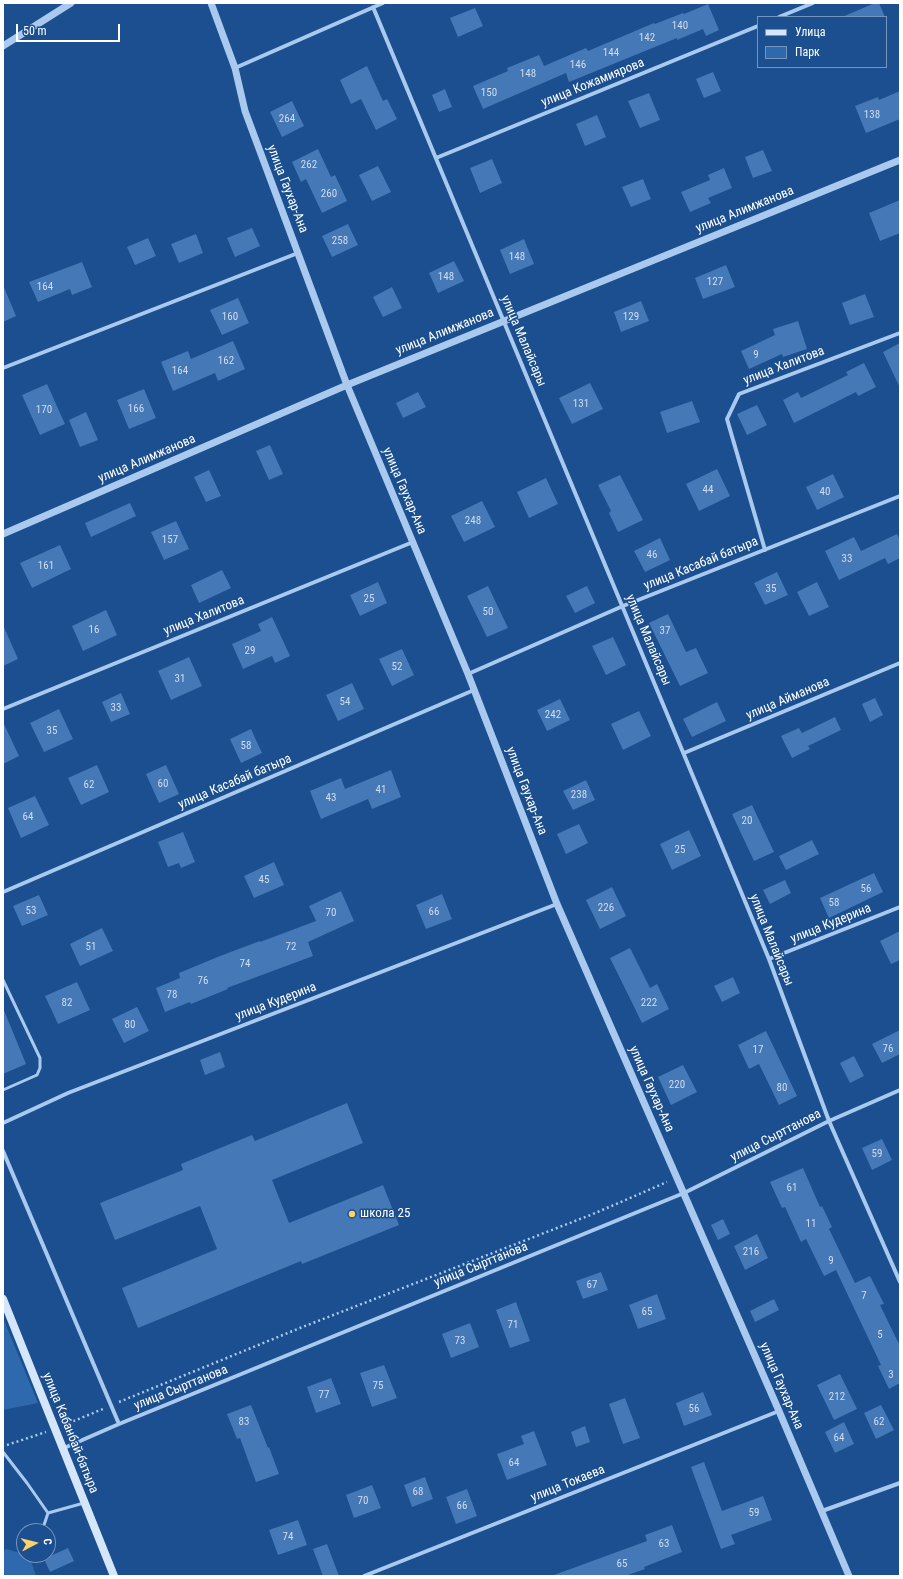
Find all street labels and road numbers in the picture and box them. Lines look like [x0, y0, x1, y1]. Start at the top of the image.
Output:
street label: улица Кожамиярова [539, 55, 647, 111]
street label: улица Гаухар-Ана [263, 143, 311, 235]
street label: улица Алимжанова [694, 183, 796, 237]
street label: улица Малайсары [497, 293, 549, 389]
street label: улица Алимжанова [394, 305, 496, 359]
street label: улица Халитова [741, 343, 827, 389]
street label: улица Алимжанова [96, 431, 198, 487]
street label: улица Гаухар-Ана [379, 445, 429, 537]
street label: улица Касабай батыра [642, 534, 760, 594]
street label: улица Малайсары [622, 592, 674, 688]
street label: улица Халитова [161, 593, 247, 639]
street label: улица Айманова [744, 674, 832, 724]
street label: улица Гаухар-Ана [502, 745, 550, 837]
street label: улица Касабай батыра [176, 751, 294, 813]
street label: улица Малайсары [746, 892, 796, 988]
street label: улица Кудерина [788, 901, 874, 947]
street label: улица Кудерина [233, 979, 319, 1025]
street label: улица Гаухар-Ана [625, 1043, 677, 1135]
street label: улица Сырттанова [728, 1106, 824, 1166]
street label: улица Сырттанова [432, 1239, 530, 1291]
street label: улица Гаухар-Ана [756, 1340, 806, 1432]
street label: улица Сырттанова [132, 1362, 230, 1414]
street label: улица Кабанбай-батыра [39, 1370, 101, 1496]
street label: улица Токаева [529, 1462, 607, 1506]

